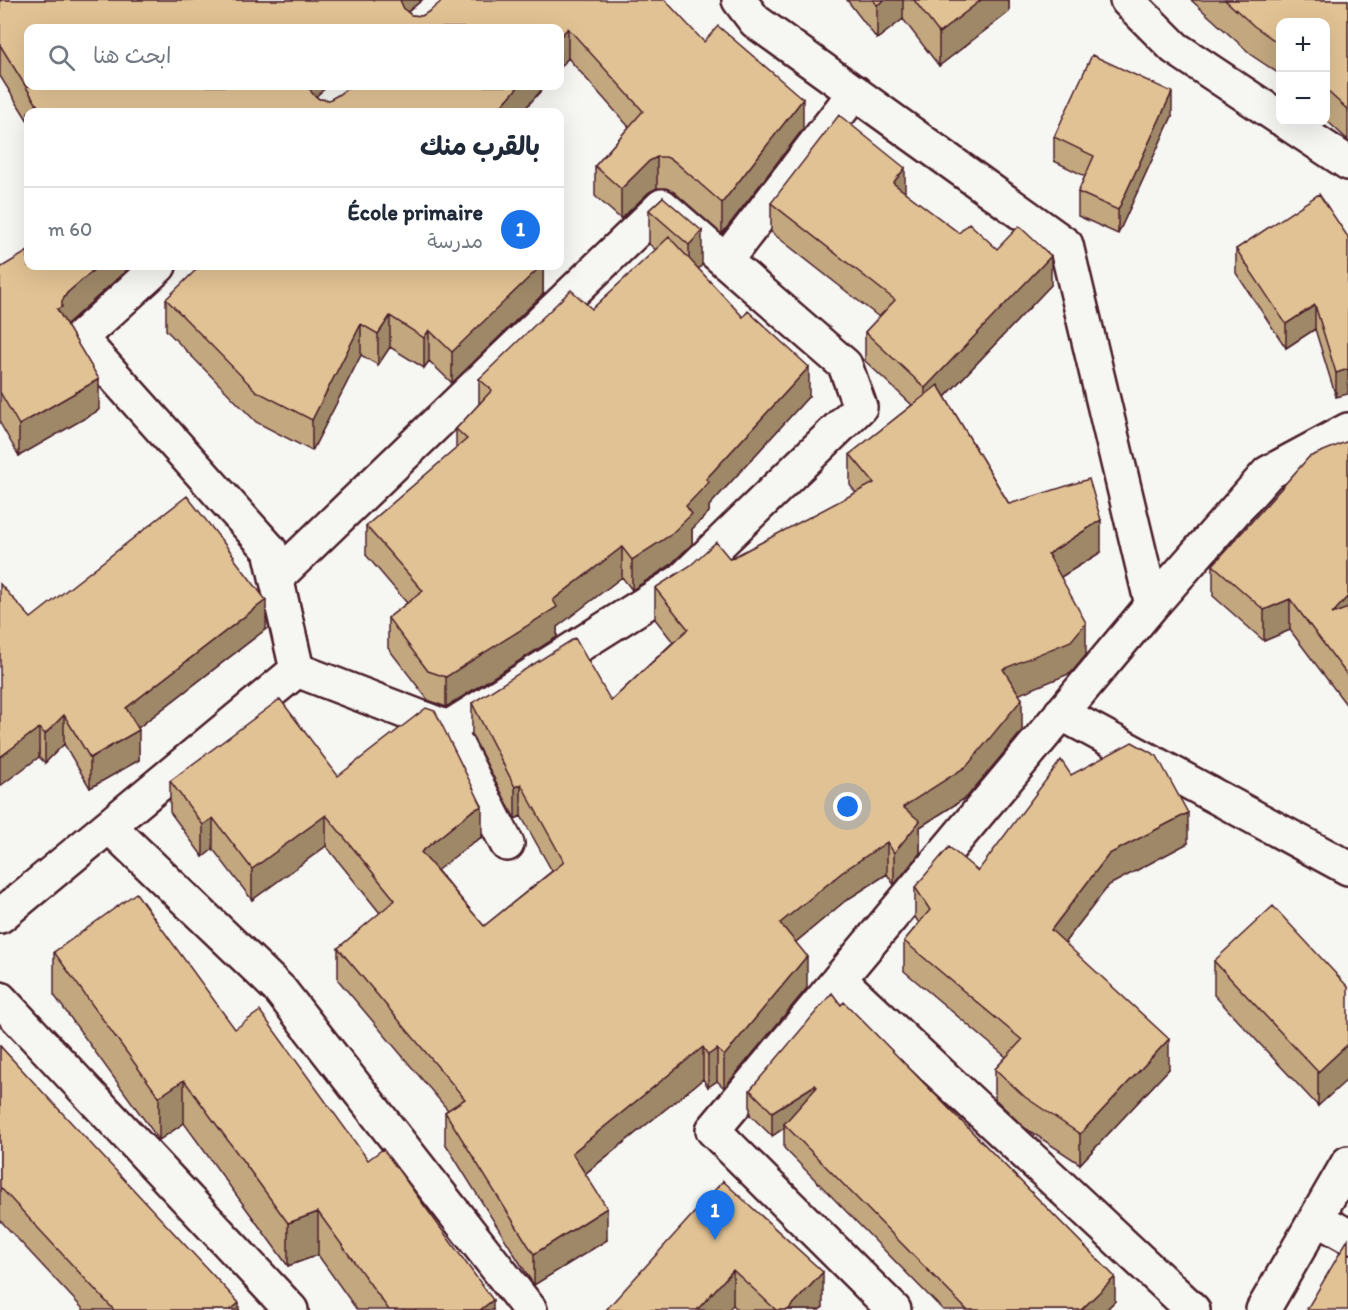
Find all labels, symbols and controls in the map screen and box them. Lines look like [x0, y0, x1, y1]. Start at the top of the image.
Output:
map controls [1276, 18, 1330, 126]
button: + [1276, 18, 1330, 72]
search box [24, 24, 564, 90]
icon: search [45, 41, 78, 74]
text: ابحث هنا [93, 42, 172, 69]
button: − [1276, 72, 1330, 126]
text: بالقرب منك [420, 130, 540, 162]
text: École primaire [348, 199, 483, 226]
text: 60 m [48, 217, 92, 241]
text: 1 [516, 217, 525, 241]
text: مدرسة [427, 229, 483, 253]
your location [833, 792, 862, 821]
pin: 1 [696, 1190, 734, 1240]

